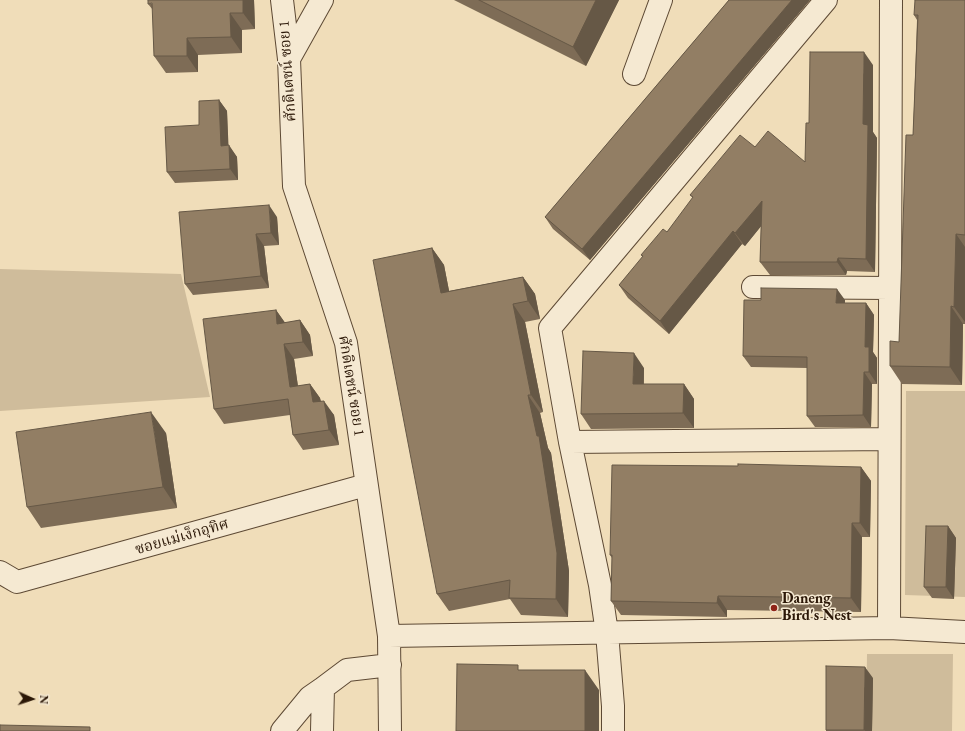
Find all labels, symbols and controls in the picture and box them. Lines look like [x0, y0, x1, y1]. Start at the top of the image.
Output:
street label: ศักดิเดชน์ ซอย 1 [275, 20, 301, 122]
street label: ศักดิเดชน์ ซอย 1 [334, 334, 368, 438]
street label: ซอยแม่เง็กอุทิศ [133, 515, 231, 559]
place label: Daneng Bird's Nest [782, 590, 852, 625]
marker: Daneng Bird's Nest [769, 603, 779, 613]
north arrow [12, 679, 52, 719]
text: N [37, 695, 51, 704]

